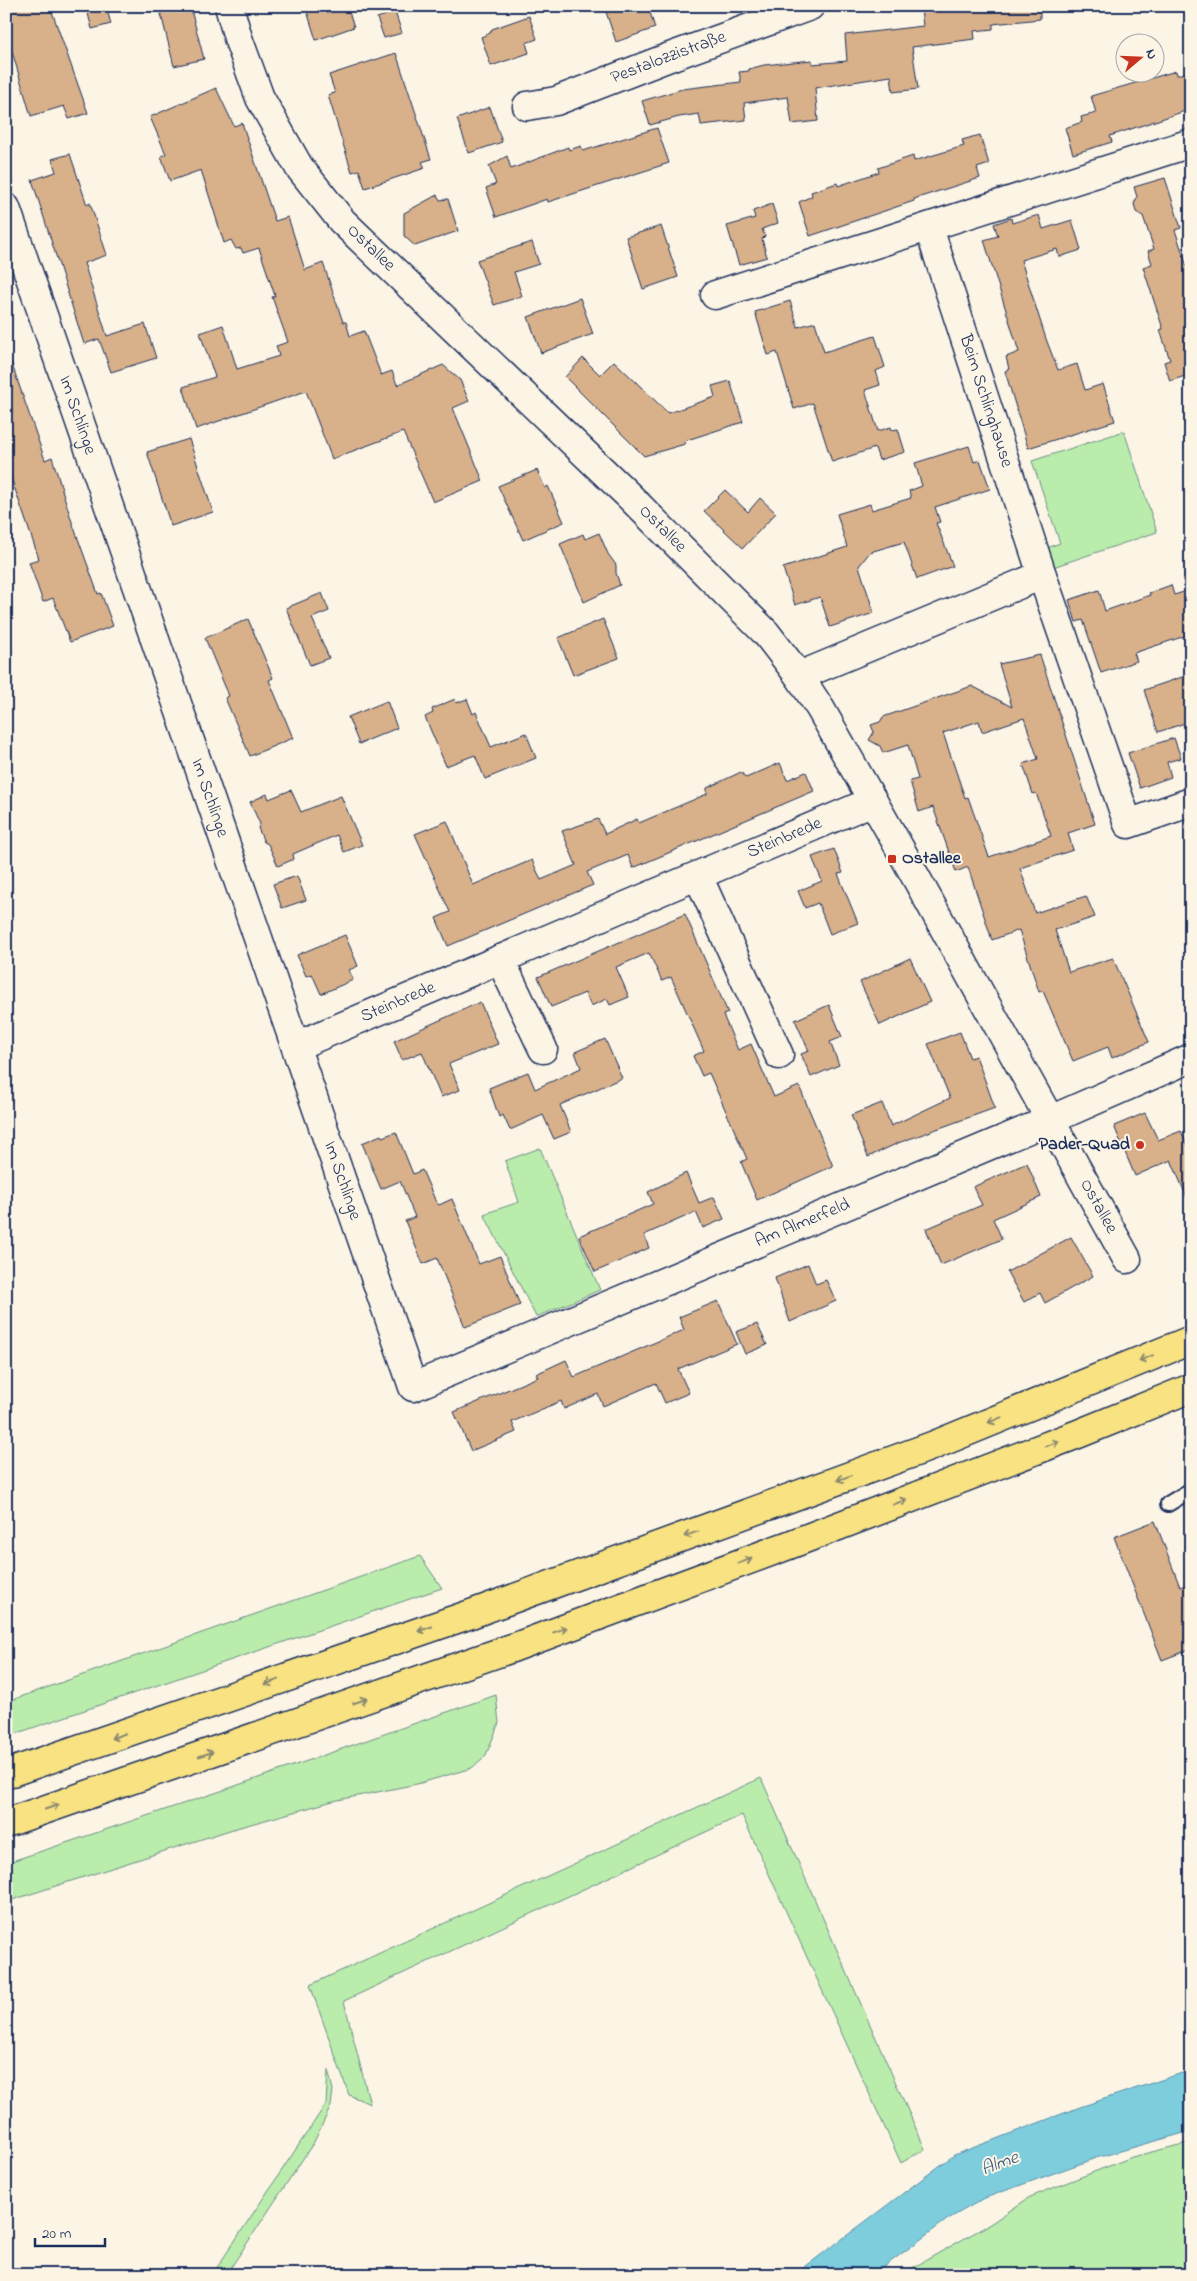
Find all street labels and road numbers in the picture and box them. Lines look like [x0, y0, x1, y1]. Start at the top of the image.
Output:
street label: Pestalozzistraße [607, 24, 731, 91]
street label: Ostallee [340, 219, 402, 279]
street label: Beim Schlinghause [951, 330, 1019, 472]
street label: Im Schlinge [51, 372, 103, 459]
street label: Ostallee [632, 499, 693, 560]
street label: Im Schlinge [183, 755, 235, 842]
street label: Steinbrede [743, 811, 827, 866]
street label: Steinbrede [357, 975, 441, 1030]
street label: Im Schlinge [316, 1138, 368, 1225]
street label: Ostallee [1072, 1174, 1124, 1239]
street label: Am Almerfeld [751, 1192, 854, 1255]

